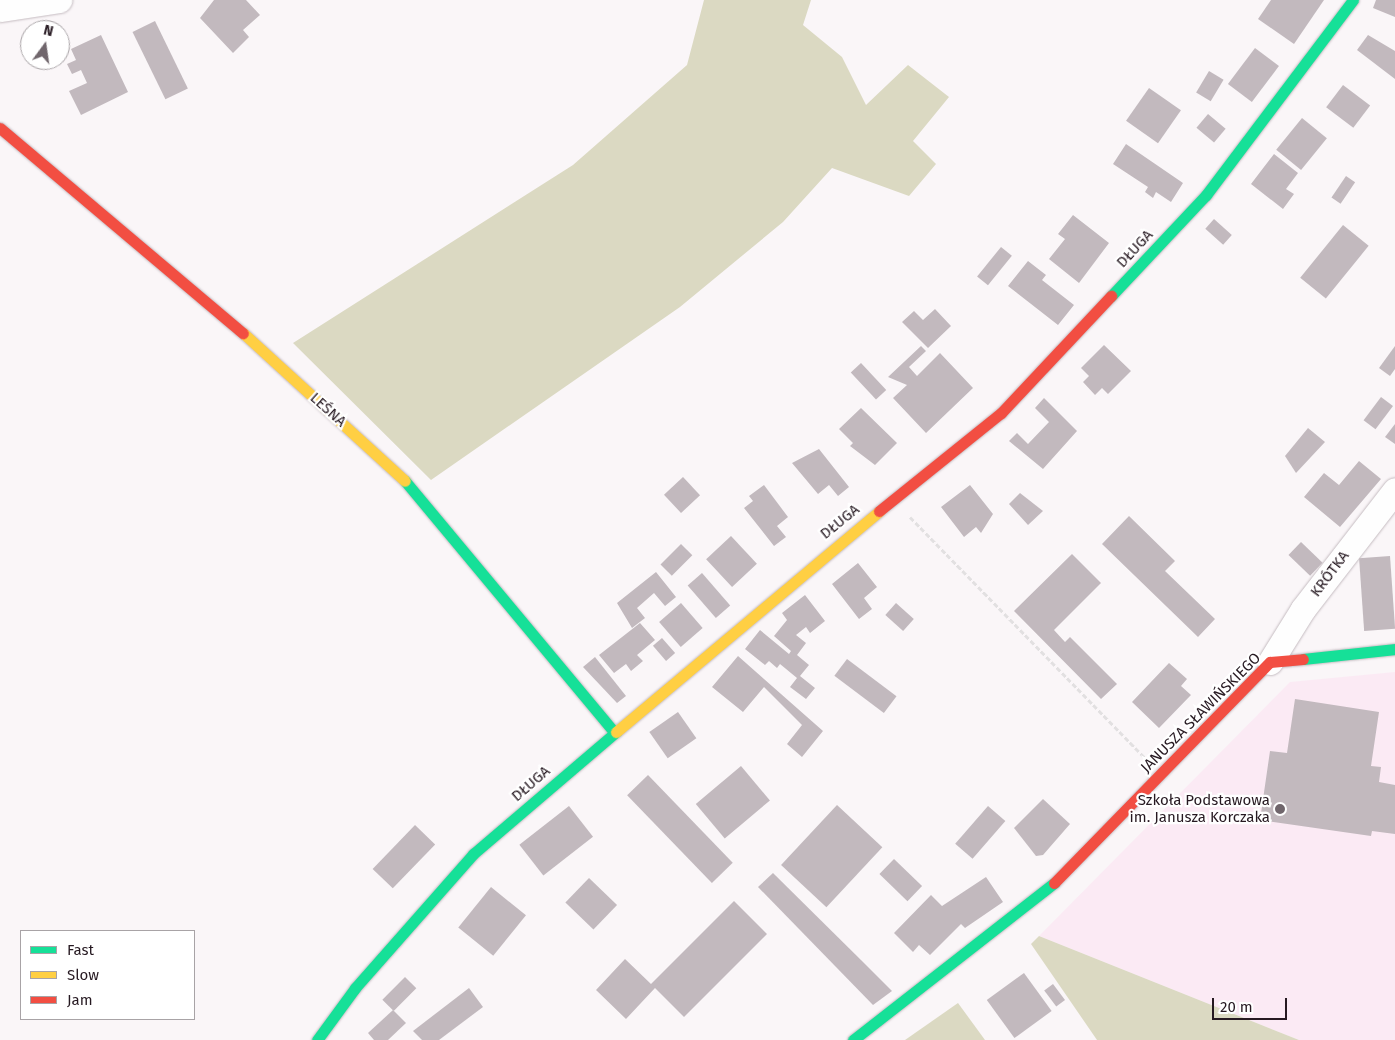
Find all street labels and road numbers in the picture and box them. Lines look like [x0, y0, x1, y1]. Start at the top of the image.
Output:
street label: DŁUGA [1113, 226, 1157, 272]
street label: LEŚNA [306, 389, 350, 431]
street label: DŁUGA [817, 501, 863, 543]
street label: KRÓTKA [1307, 547, 1353, 601]
street label: JANUSZA SŁAWIŃSKIEGO [1137, 649, 1265, 777]
street label: DŁUGA [508, 762, 554, 806]

